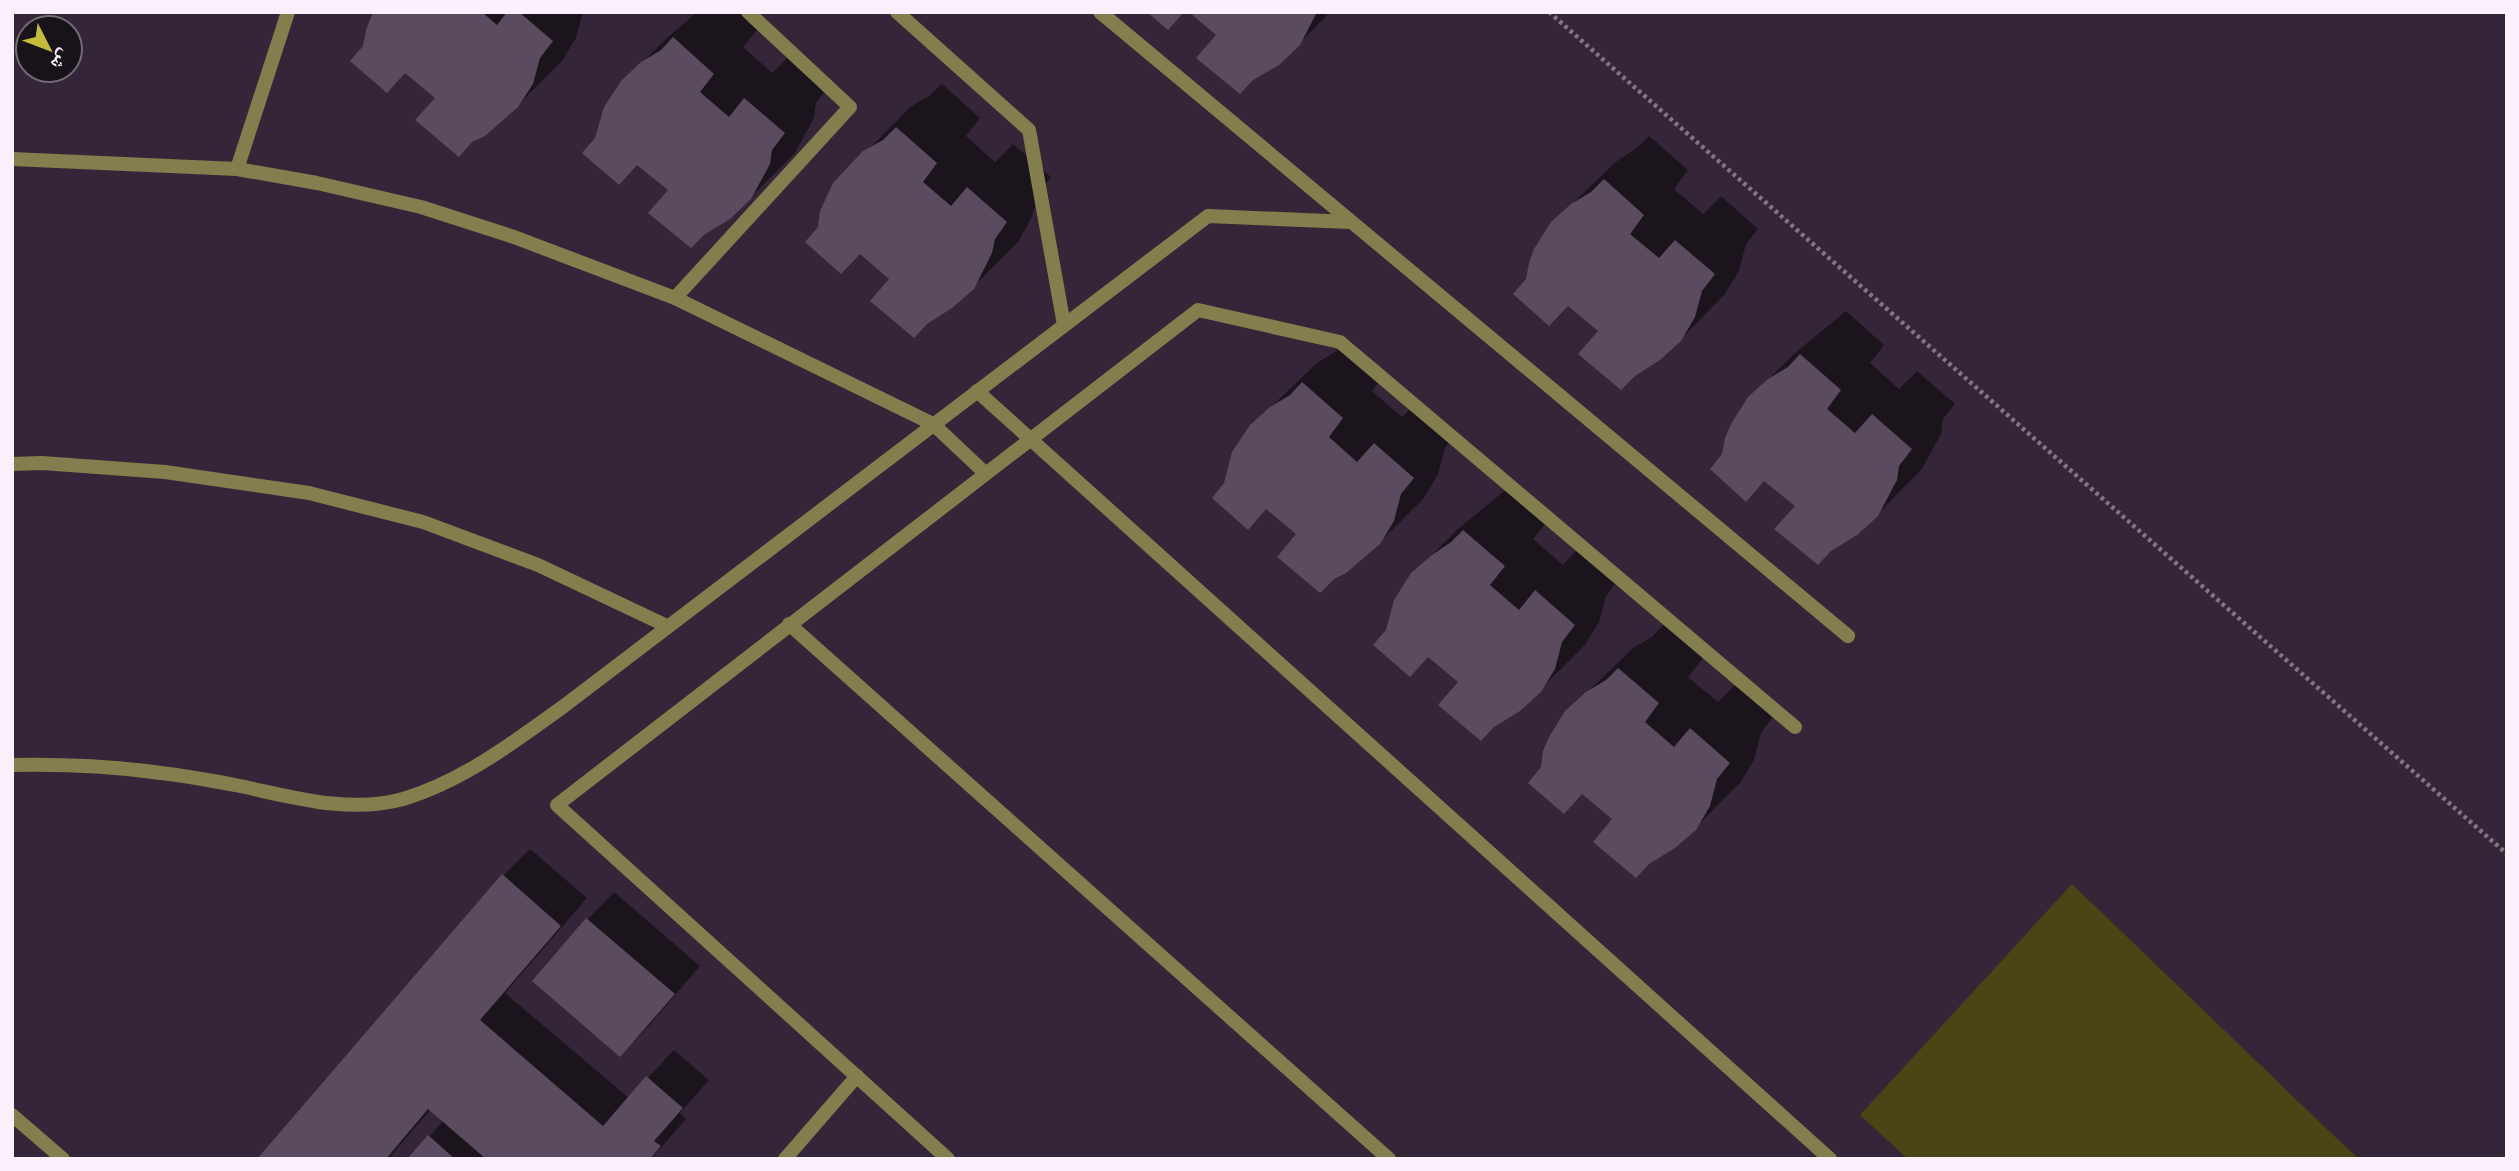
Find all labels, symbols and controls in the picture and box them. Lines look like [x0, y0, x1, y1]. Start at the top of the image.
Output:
north arrow [14, 14, 84, 84]
text: ش [46, 45, 77, 76]

